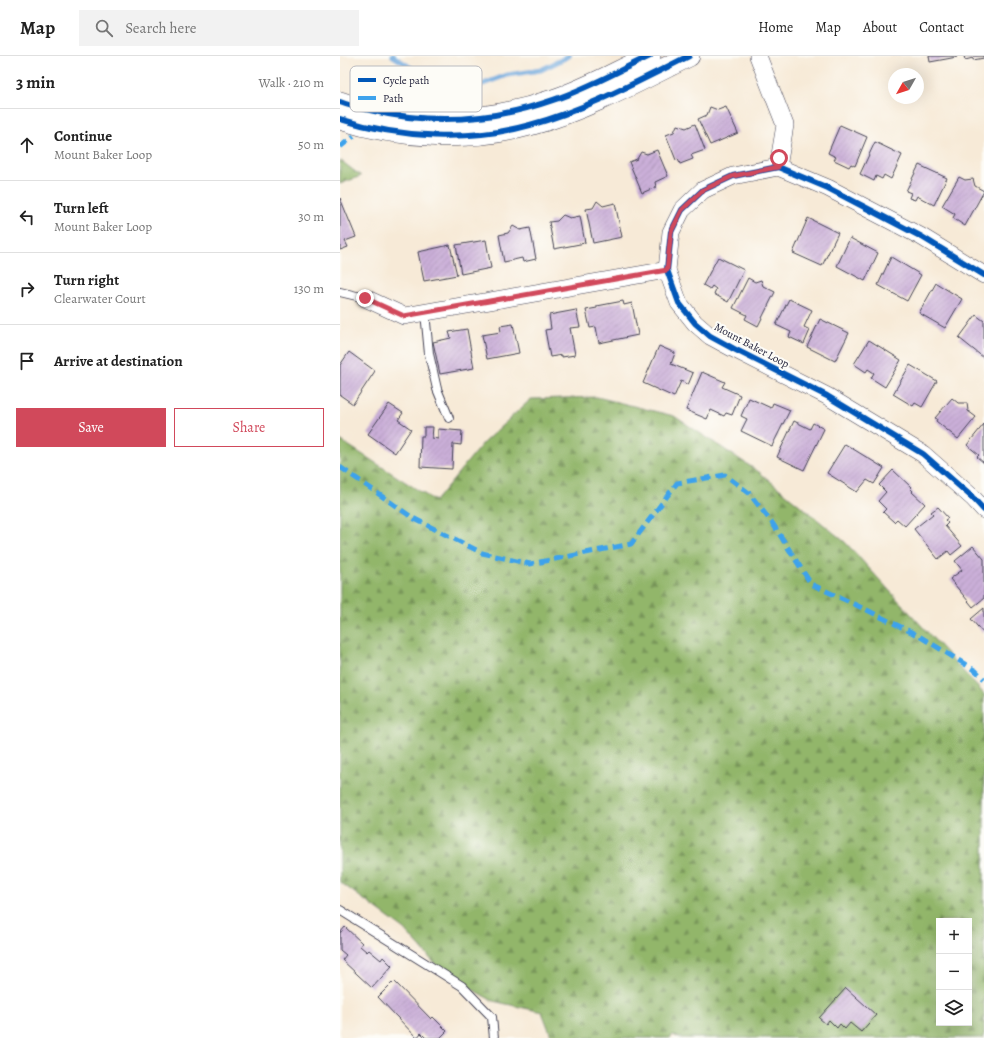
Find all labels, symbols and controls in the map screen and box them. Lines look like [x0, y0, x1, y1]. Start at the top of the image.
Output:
search box [79, 10, 359, 46]
text: Map [20, 15, 55, 41]
icon: search [93, 17, 115, 39]
text: Search here [125, 18, 197, 38]
text: Home [758, 18, 793, 37]
text: Map [815, 18, 841, 37]
text: About [863, 18, 897, 37]
text: Contact [919, 18, 964, 37]
legend [350, 66, 482, 112]
north arrow [888, 68, 924, 104]
text: 3 min [16, 71, 55, 94]
text: Cycle path [383, 73, 430, 88]
text: Walk · 210 m [259, 74, 324, 91]
text: Path [383, 91, 404, 106]
text: Continue [54, 126, 112, 146]
icon: ahead [16, 134, 38, 156]
text: 50 m [298, 136, 324, 153]
text: Mount Baker Loop [54, 146, 152, 163]
route start [770, 149, 788, 167]
text: Turn left [54, 198, 109, 218]
icon: left [16, 206, 38, 228]
text: 30 m [298, 208, 324, 225]
text: Mount Baker Loop [54, 218, 152, 235]
text: Turn right [54, 270, 119, 290]
icon: right [16, 278, 38, 300]
text: 130 m [294, 280, 324, 297]
route end [356, 289, 374, 307]
text: Clearwater Court [54, 290, 146, 307]
street label: Mount Baker Loop [712, 319, 792, 372]
icon: arrive [16, 350, 38, 372]
text: Arrive at destination [54, 351, 183, 371]
button: Save [16, 408, 166, 447]
button: Share [174, 408, 324, 447]
map controls [936, 918, 972, 1026]
button: + [936, 918, 972, 954]
button: − [936, 954, 972, 990]
button: layers [936, 990, 972, 1026]

